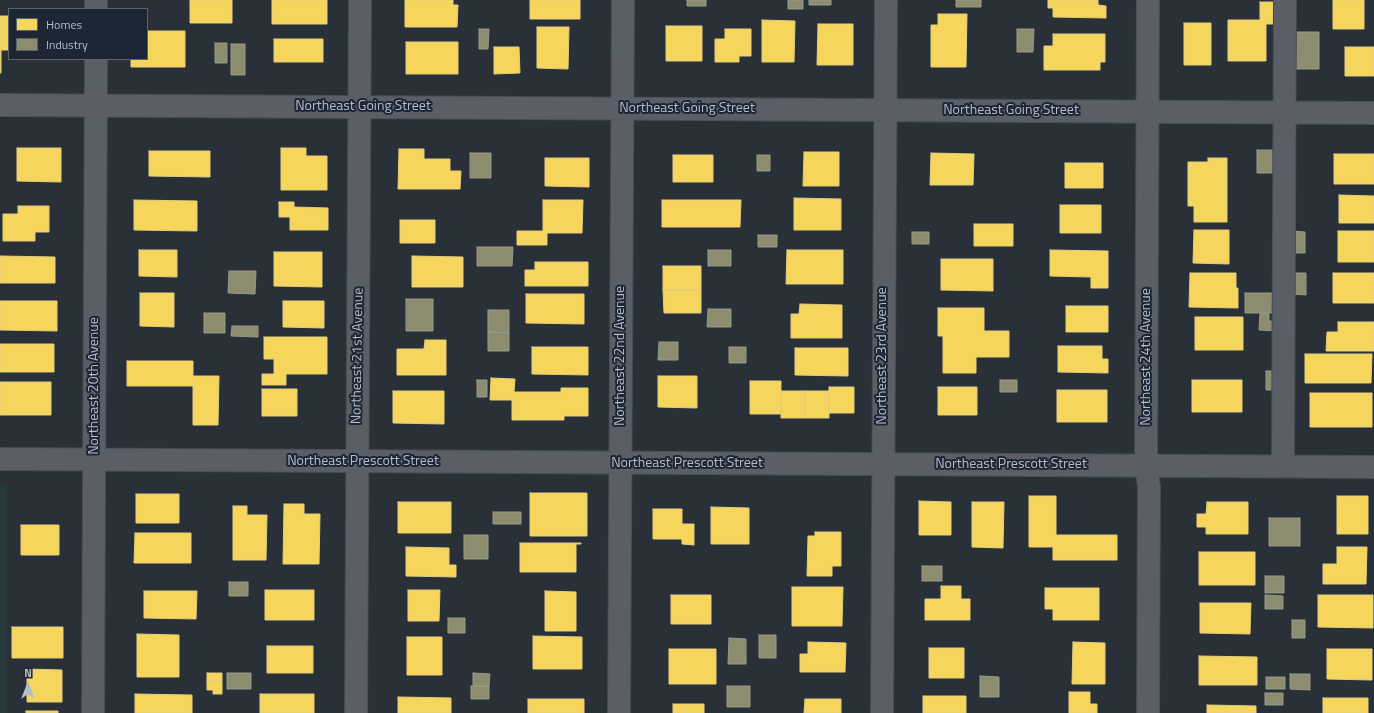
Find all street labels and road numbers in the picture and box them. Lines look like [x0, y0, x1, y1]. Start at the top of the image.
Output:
street label: Northeast Going Street [295, 99, 431, 115]
street label: Northeast Going Street [619, 101, 755, 117]
street label: Northeast Going Street [943, 103, 1079, 119]
street label: Northeast 22nd Avenue [613, 286, 629, 426]
street label: Northeast 23rd Avenue [875, 287, 891, 425]
street label: Northeast 21st Avenue [348, 288, 368, 424]
street label: Northeast 24th Avenue [1139, 288, 1155, 426]
street label: Northeast 20th Avenue [87, 317, 103, 455]
street label: Northeast Prescott Street [287, 454, 439, 470]
street label: Northeast Prescott Street [611, 456, 763, 472]
street label: Northeast Prescott Street [935, 457, 1087, 473]

